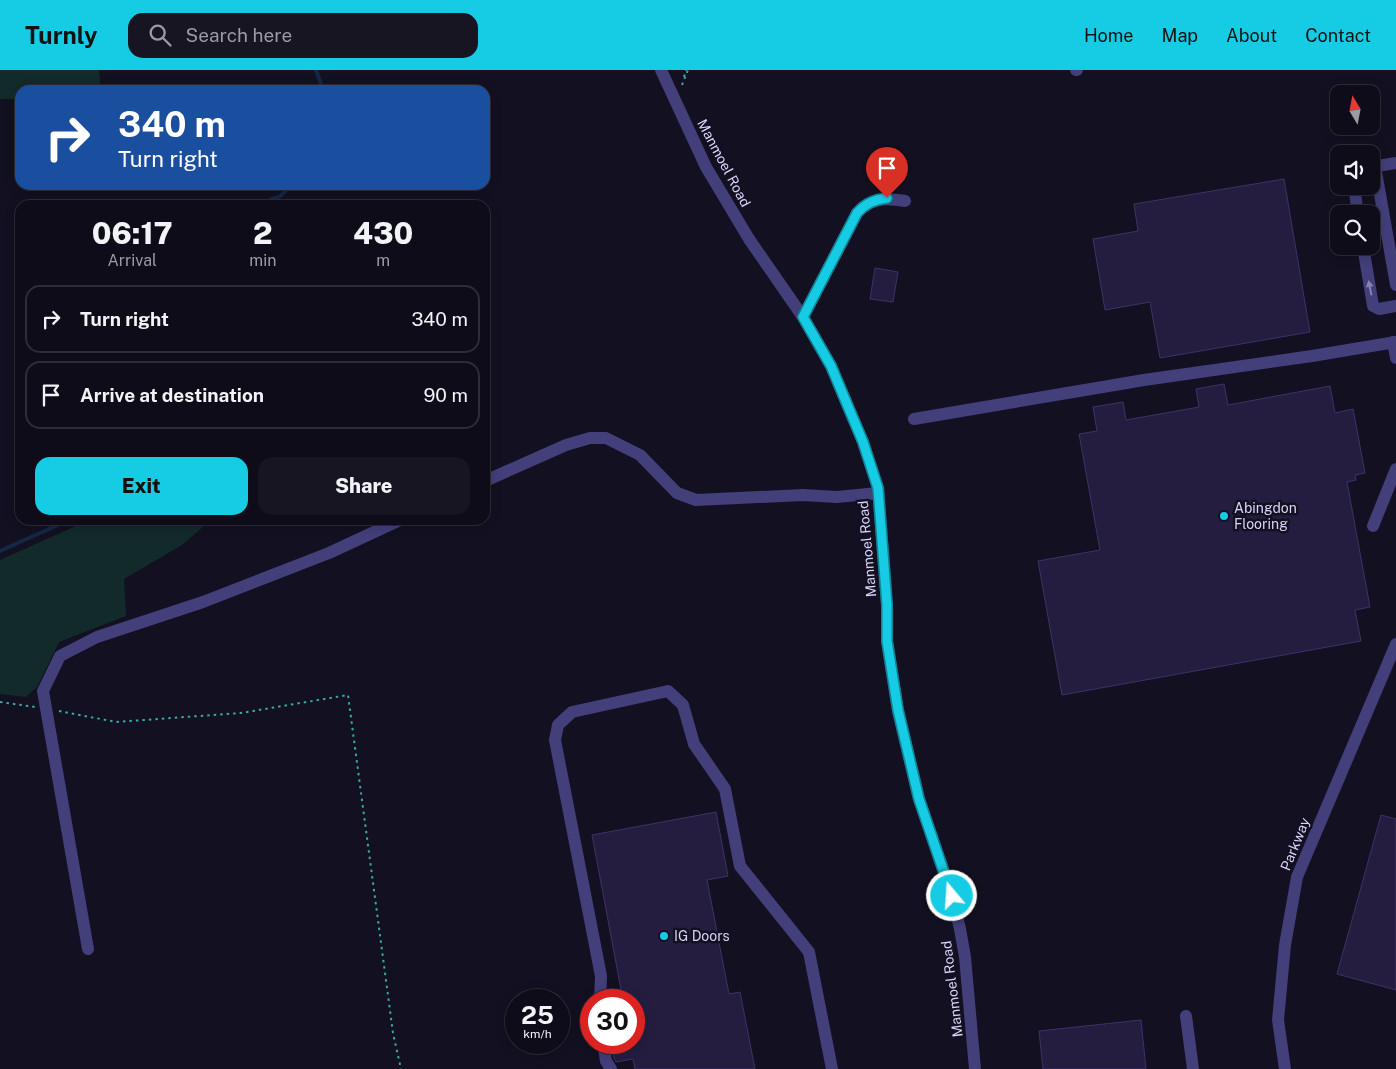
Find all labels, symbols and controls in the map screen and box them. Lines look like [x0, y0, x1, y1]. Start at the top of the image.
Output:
search box [128, 13, 478, 58]
text: Turnly [25, 21, 98, 49]
icon: search [146, 21, 174, 49]
text: Search here [186, 24, 292, 46]
text: Home [1084, 25, 1134, 46]
text: Map [1162, 25, 1198, 46]
text: About [1226, 25, 1277, 46]
text: Contact [1305, 25, 1371, 46]
north arrow [1330, 85, 1380, 135]
map controls [1330, 85, 1380, 255]
text: 340 m [118, 104, 226, 145]
icon: right [35, 105, 100, 170]
street label: Manmoel Road [694, 116, 754, 210]
button: sound [1330, 145, 1380, 195]
text: Turn right [118, 146, 218, 172]
pin [866, 147, 908, 198]
icon: arrive [873, 154, 901, 182]
button: search [1330, 205, 1380, 255]
text: 06:17 [92, 215, 173, 251]
text: 2 [253, 215, 273, 251]
text: 430 [353, 215, 413, 251]
text: Arrival [107, 251, 157, 270]
text: min [249, 251, 276, 270]
text: m [376, 251, 390, 270]
one-way arrow [1366, 280, 1374, 296]
icon: right [37, 305, 65, 333]
text: Turn right [80, 308, 169, 330]
text: 340 m [411, 308, 468, 330]
icon: arrive [37, 381, 65, 409]
text: Arrive at destination [80, 384, 264, 406]
text: 90 m [424, 384, 468, 406]
button: Exit [35, 457, 248, 515]
button: Share [258, 457, 470, 515]
street label: Manmoel Road [855, 500, 879, 598]
place label: Abingdon Flooring [1234, 500, 1297, 532]
marker: Abingdon Flooring [1218, 510, 1230, 522]
street label: Parkway [1277, 815, 1313, 873]
position arrow [925, 869, 977, 921]
place label: IG Doors [674, 928, 730, 944]
marker: IG Doors [658, 930, 670, 942]
street label: Manmoel Road [938, 940, 966, 1038]
speed limit sign: 30 [580, 989, 645, 1054]
text: 25 [521, 1000, 554, 1030]
text: km/h [523, 1027, 552, 1041]

